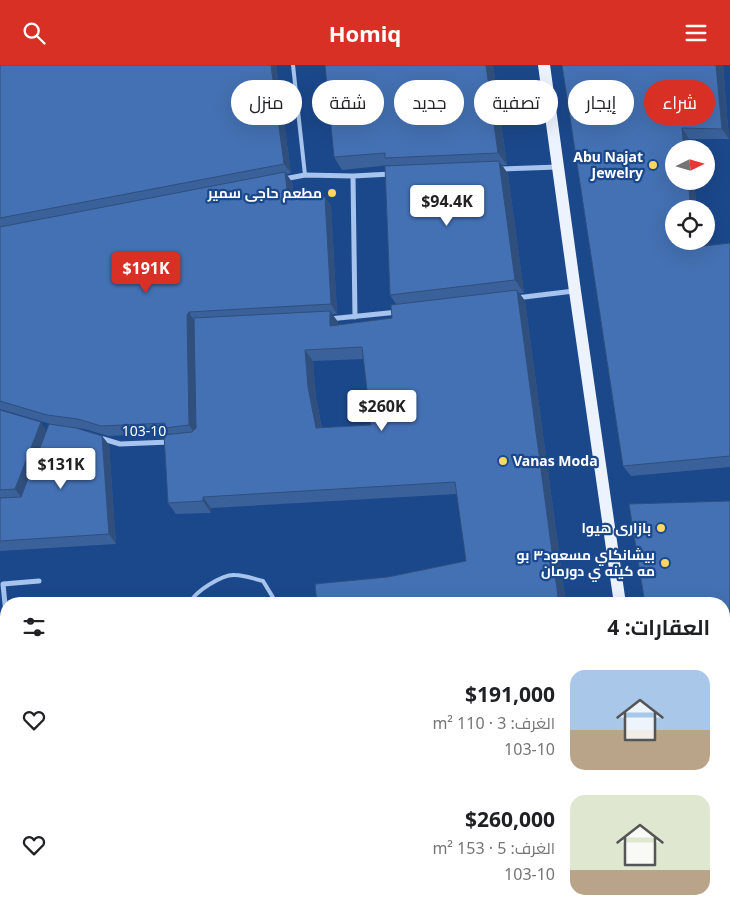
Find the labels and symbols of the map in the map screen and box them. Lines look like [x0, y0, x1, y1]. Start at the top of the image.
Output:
north arrow [665, 140, 715, 190]
place label: Abu Najat Jewelry [573, 147, 643, 182]
marker: Abu Najat Jewelry [647, 159, 659, 171]
place label: مطعم حاجی سمیر [207, 183, 322, 203]
pin: $94.4K [406, 185, 488, 227]
marker: مطعم حاجی سمیر [326, 187, 338, 199]
pin: $191K [111, 251, 181, 294]
pin: $260K [347, 389, 417, 432]
street label: 103-10 [122, 421, 166, 440]
pin: $131K [26, 447, 96, 490]
place label: Vanas Moda [513, 451, 598, 470]
marker: Vanas Moda [497, 455, 509, 467]
place label: بازاری ھیوا [581, 518, 651, 537]
marker: بازاری ھیوا [655, 522, 667, 534]
place label: بيشانكاي مسعود٣ بو مه كينه ي دورمان [516, 545, 655, 582]
marker: بيشانكاي مسعود٣ بو مه كينه ي دورمان [659, 557, 671, 569]

